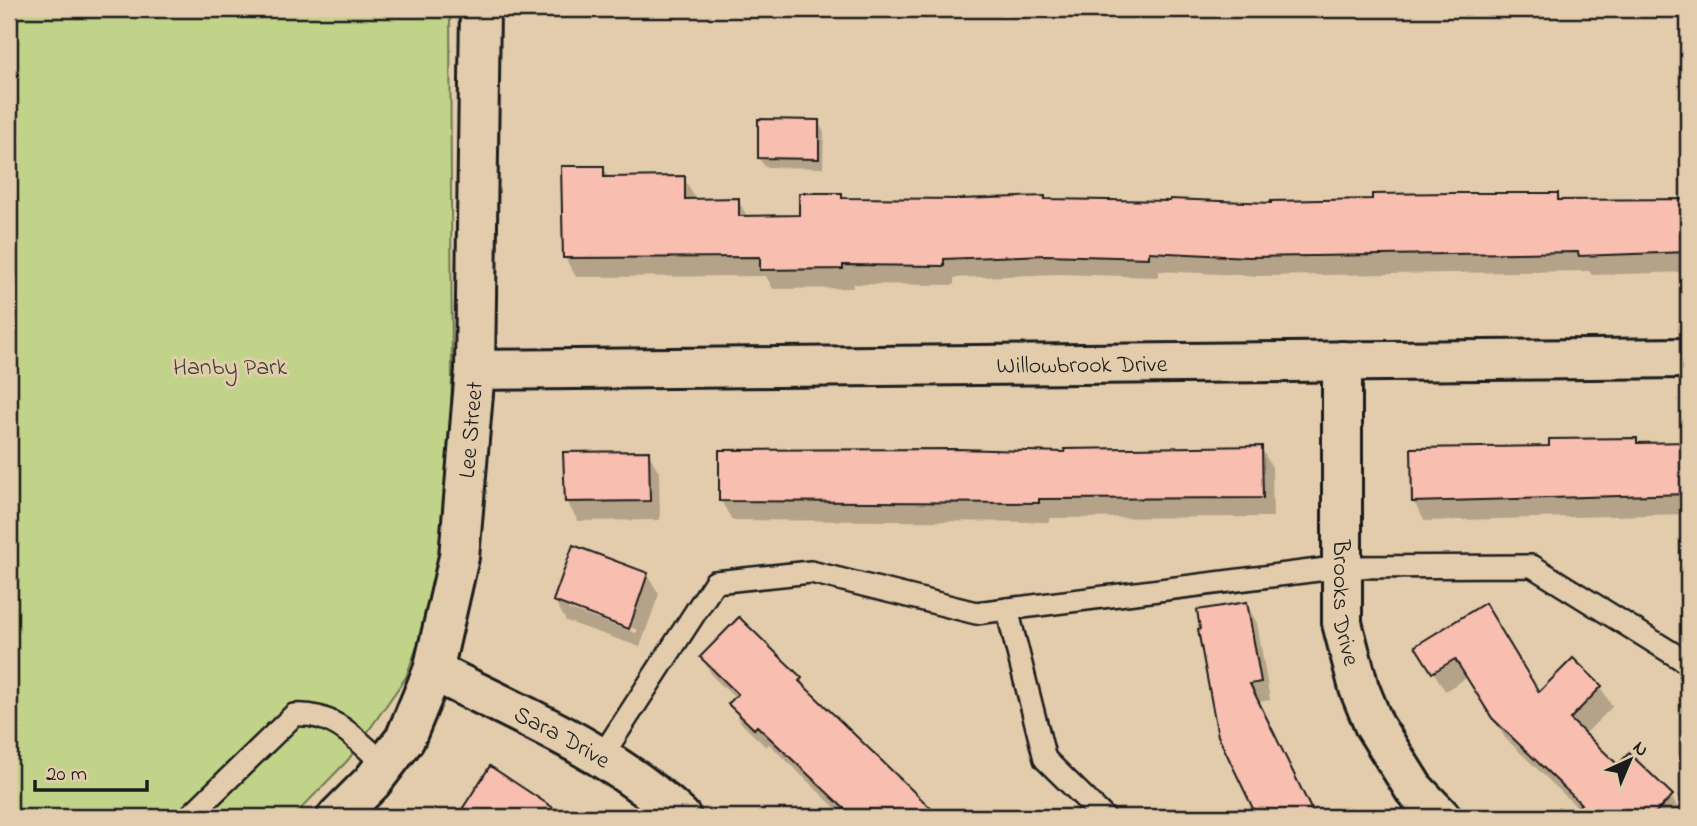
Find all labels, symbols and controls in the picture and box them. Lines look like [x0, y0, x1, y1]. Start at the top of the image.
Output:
street label: Willowbrook Drive [996, 348, 1168, 385]
park label: Hanby Park [173, 351, 288, 387]
street label: Lee Street [451, 380, 494, 480]
street label: Brooks Drive [1321, 539, 1368, 670]
street label: Sara Drive [507, 698, 616, 779]
north arrow [1596, 724, 1666, 794]
text: N [1626, 735, 1654, 764]
scale bar [35, 749, 147, 793]
text: 20 m [46, 760, 87, 790]

